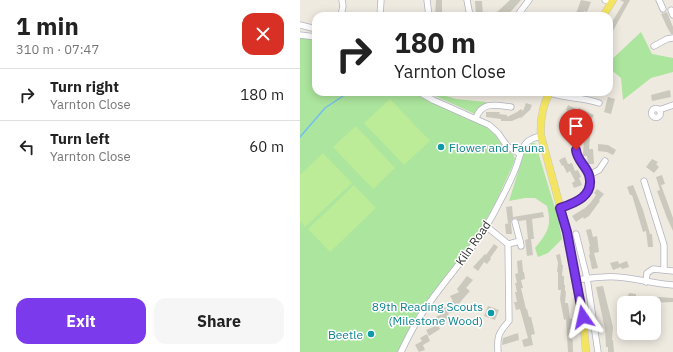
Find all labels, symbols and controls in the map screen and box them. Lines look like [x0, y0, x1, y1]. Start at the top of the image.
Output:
text: 1 min [16, 10, 79, 42]
button: close [242, 13, 284, 55]
text: 180 m [394, 24, 476, 61]
icon: right [328, 28, 380, 80]
text: 310 m · 07:47 [16, 41, 99, 58]
text: Yarnton Close [394, 60, 506, 83]
text: Turn right [50, 77, 119, 96]
icon: right [16, 84, 38, 106]
text: 180 m [240, 85, 284, 104]
text: Yarnton Close [50, 96, 131, 113]
pin [559, 109, 593, 150]
icon: arrive [565, 115, 587, 137]
text: Turn left [50, 129, 110, 148]
icon: left [16, 136, 38, 158]
text: 60 m [249, 137, 284, 156]
place label: Flower and Fauna [449, 140, 545, 155]
marker: Flower and Fauna [436, 142, 446, 152]
text: Yarnton Close [50, 148, 131, 165]
street label: Kiln Road [452, 218, 494, 268]
position arrow [562, 296, 604, 338]
map controls [617, 296, 661, 340]
button: sound [617, 296, 661, 340]
button: Exit [16, 298, 146, 344]
button: Share [154, 298, 284, 344]
place label: 89th Reading Scouts (Milestone Wood) [372, 299, 483, 328]
marker: 89th Reading Scouts (Milestone Wood) [486, 308, 496, 318]
place label: Beetle [328, 327, 363, 342]
marker: Beetle [366, 329, 376, 339]

